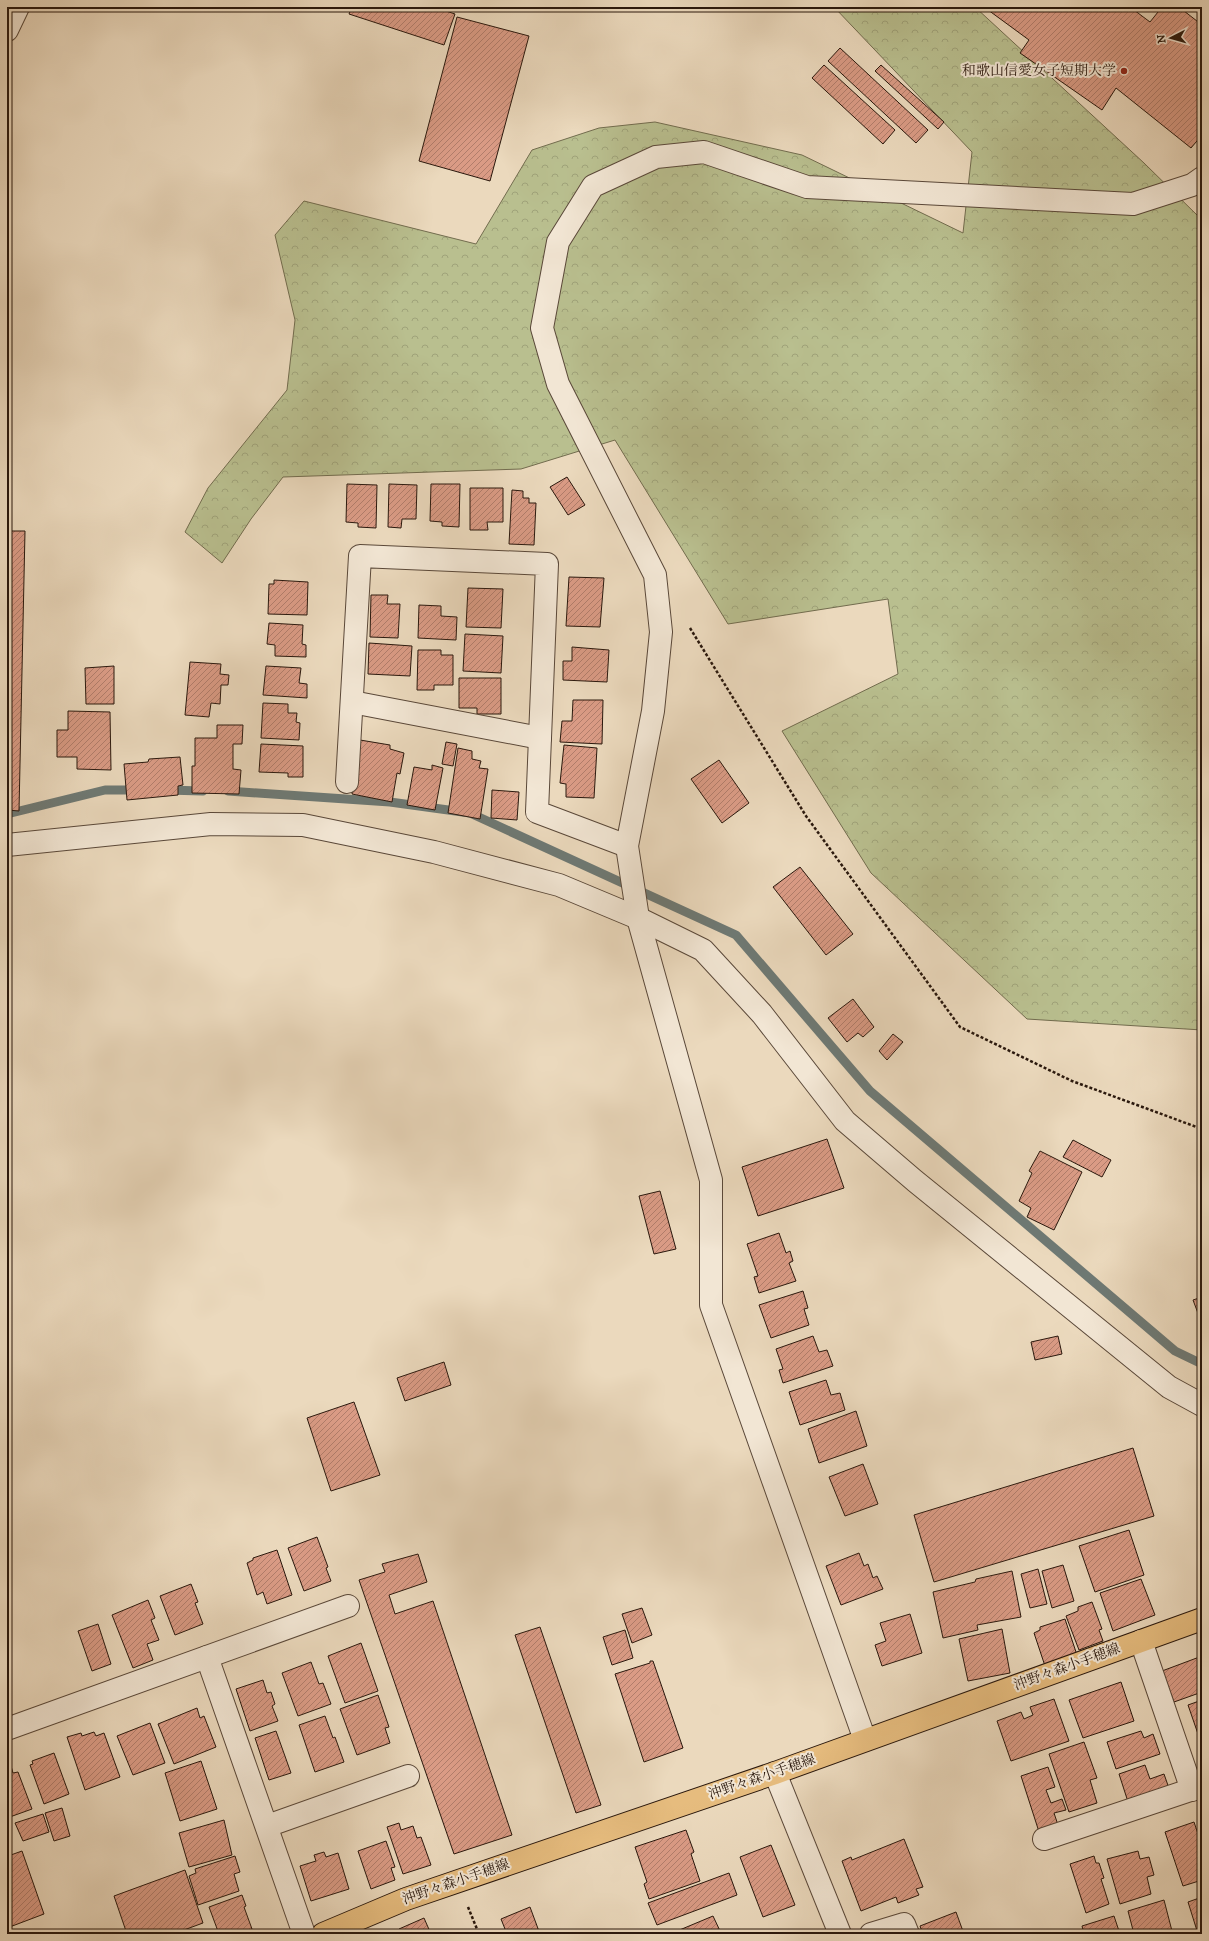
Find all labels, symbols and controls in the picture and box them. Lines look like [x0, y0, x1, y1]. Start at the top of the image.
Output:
north arrow [1151, 18, 1191, 58]
text: N [1155, 34, 1169, 44]
place label: 和歌山信愛女子短期大学 [962, 62, 1116, 80]
marker: 和歌山信愛女子短期大学 [1119, 66, 1129, 76]
street label: 沖野々森小手穂線 [1011, 1639, 1123, 1695]
street label: 沖野々森小手穂線 [706, 1750, 818, 1804]
street label: 沖野々森小手穂線 [400, 1855, 512, 1909]

